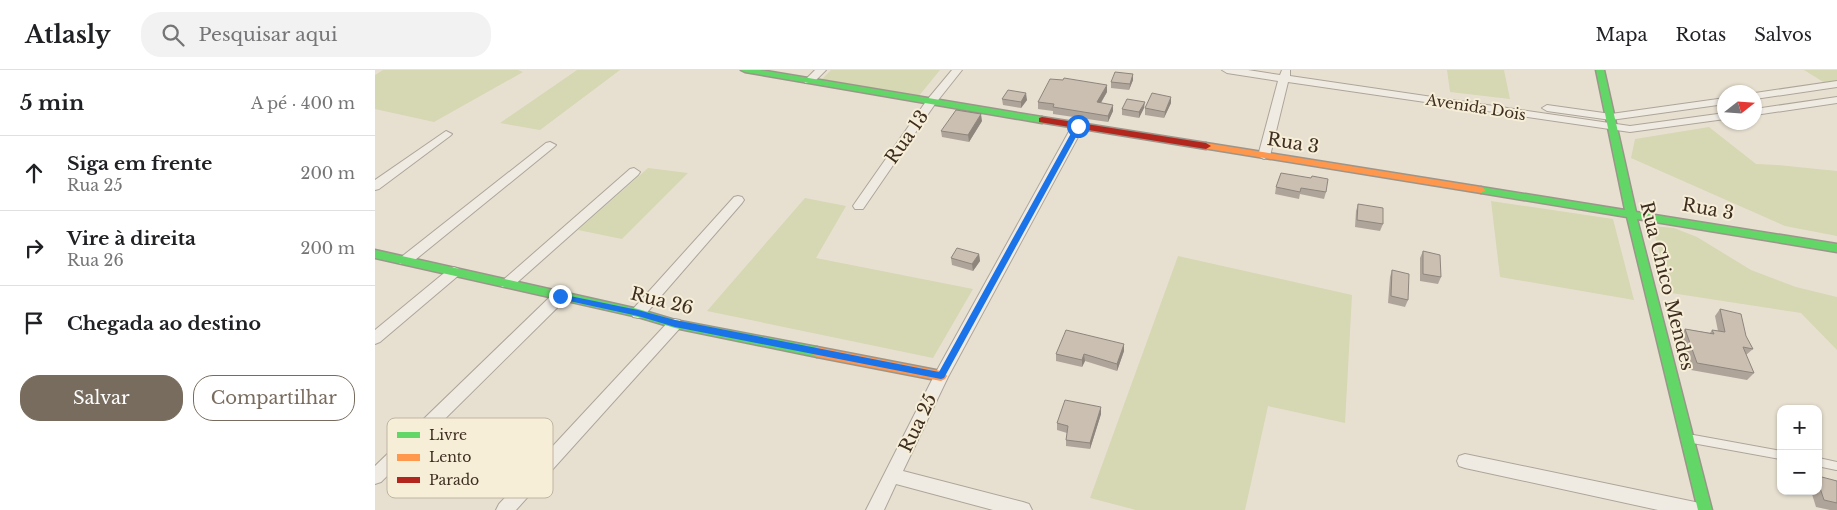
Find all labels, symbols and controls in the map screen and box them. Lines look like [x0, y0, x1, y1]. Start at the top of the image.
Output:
search box [141, 12, 491, 57]
text: Atlasly [25, 20, 111, 49]
icon: search [159, 21, 187, 49]
text: Pesquisar aqui [199, 23, 338, 46]
text: Mapa [1596, 24, 1647, 46]
text: Rotas [1675, 24, 1726, 46]
text: Salvos [1754, 24, 1812, 46]
north arrow [1717, 85, 1762, 130]
text: 5 min [20, 90, 84, 116]
street label: Avenida Dois [1424, 90, 1528, 124]
text: A pé · 400 m [251, 93, 355, 113]
street label: Rua 13 [881, 106, 933, 168]
route start [1067, 115, 1090, 138]
street label: Rua 3 [1265, 128, 1321, 158]
text: Siga em frente [67, 152, 212, 175]
icon: ahead [20, 159, 48, 187]
text: 200 m [301, 163, 355, 183]
text: Rua 25 [67, 175, 123, 195]
street label: Rua 3 [1680, 194, 1736, 224]
street label: Rua Chico Mendes [1635, 199, 1699, 373]
text: Vire à direita [67, 227, 196, 250]
icon: right [20, 234, 48, 262]
text: 200 m [301, 238, 355, 258]
text: Rua 26 [67, 250, 124, 270]
street label: Rua 26 [628, 283, 696, 319]
route end [549, 285, 572, 308]
icon: arrive [20, 309, 48, 337]
text: Chegada ao destino [67, 312, 261, 335]
button: Salvar [20, 375, 183, 421]
button: Compartilhar [193, 375, 355, 421]
street label: Rua 25 [894, 390, 942, 456]
map controls [1777, 405, 1822, 495]
button: + [1777, 405, 1822, 450]
legend [387, 418, 553, 498]
text: Livre [429, 426, 467, 444]
text: Lento [429, 448, 471, 466]
button: − [1777, 450, 1822, 495]
text: Parado [429, 471, 479, 489]

